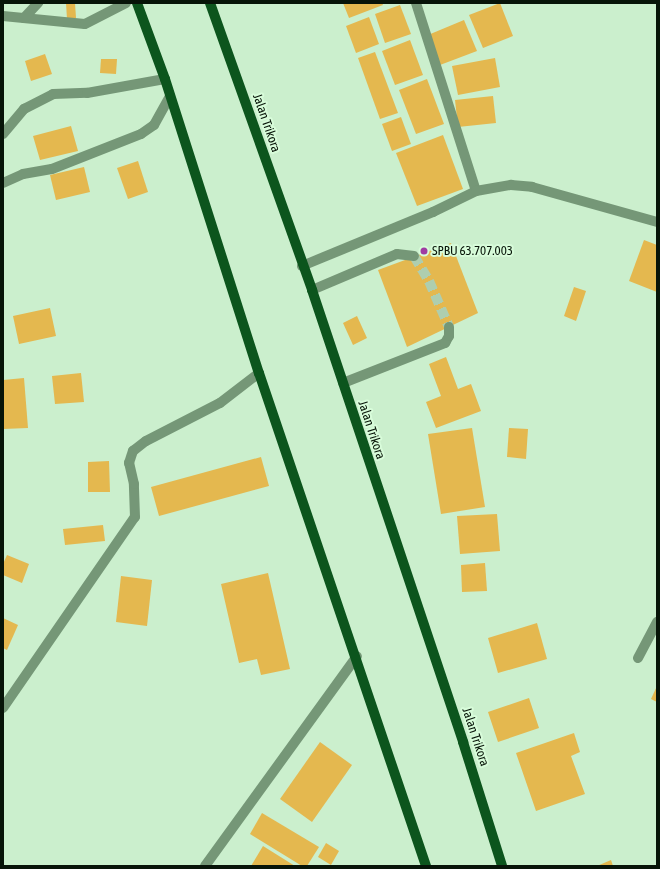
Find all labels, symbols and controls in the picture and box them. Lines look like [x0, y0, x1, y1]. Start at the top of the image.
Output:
street label: Jalan Trikora [249, 92, 283, 154]
place label: SPBU 63.707.003 [432, 243, 513, 259]
marker: SPBU 63.707.003 [419, 246, 429, 256]
street label: Jalan Trikora [354, 399, 388, 461]
street label: Jalan Trikora [458, 706, 492, 768]

